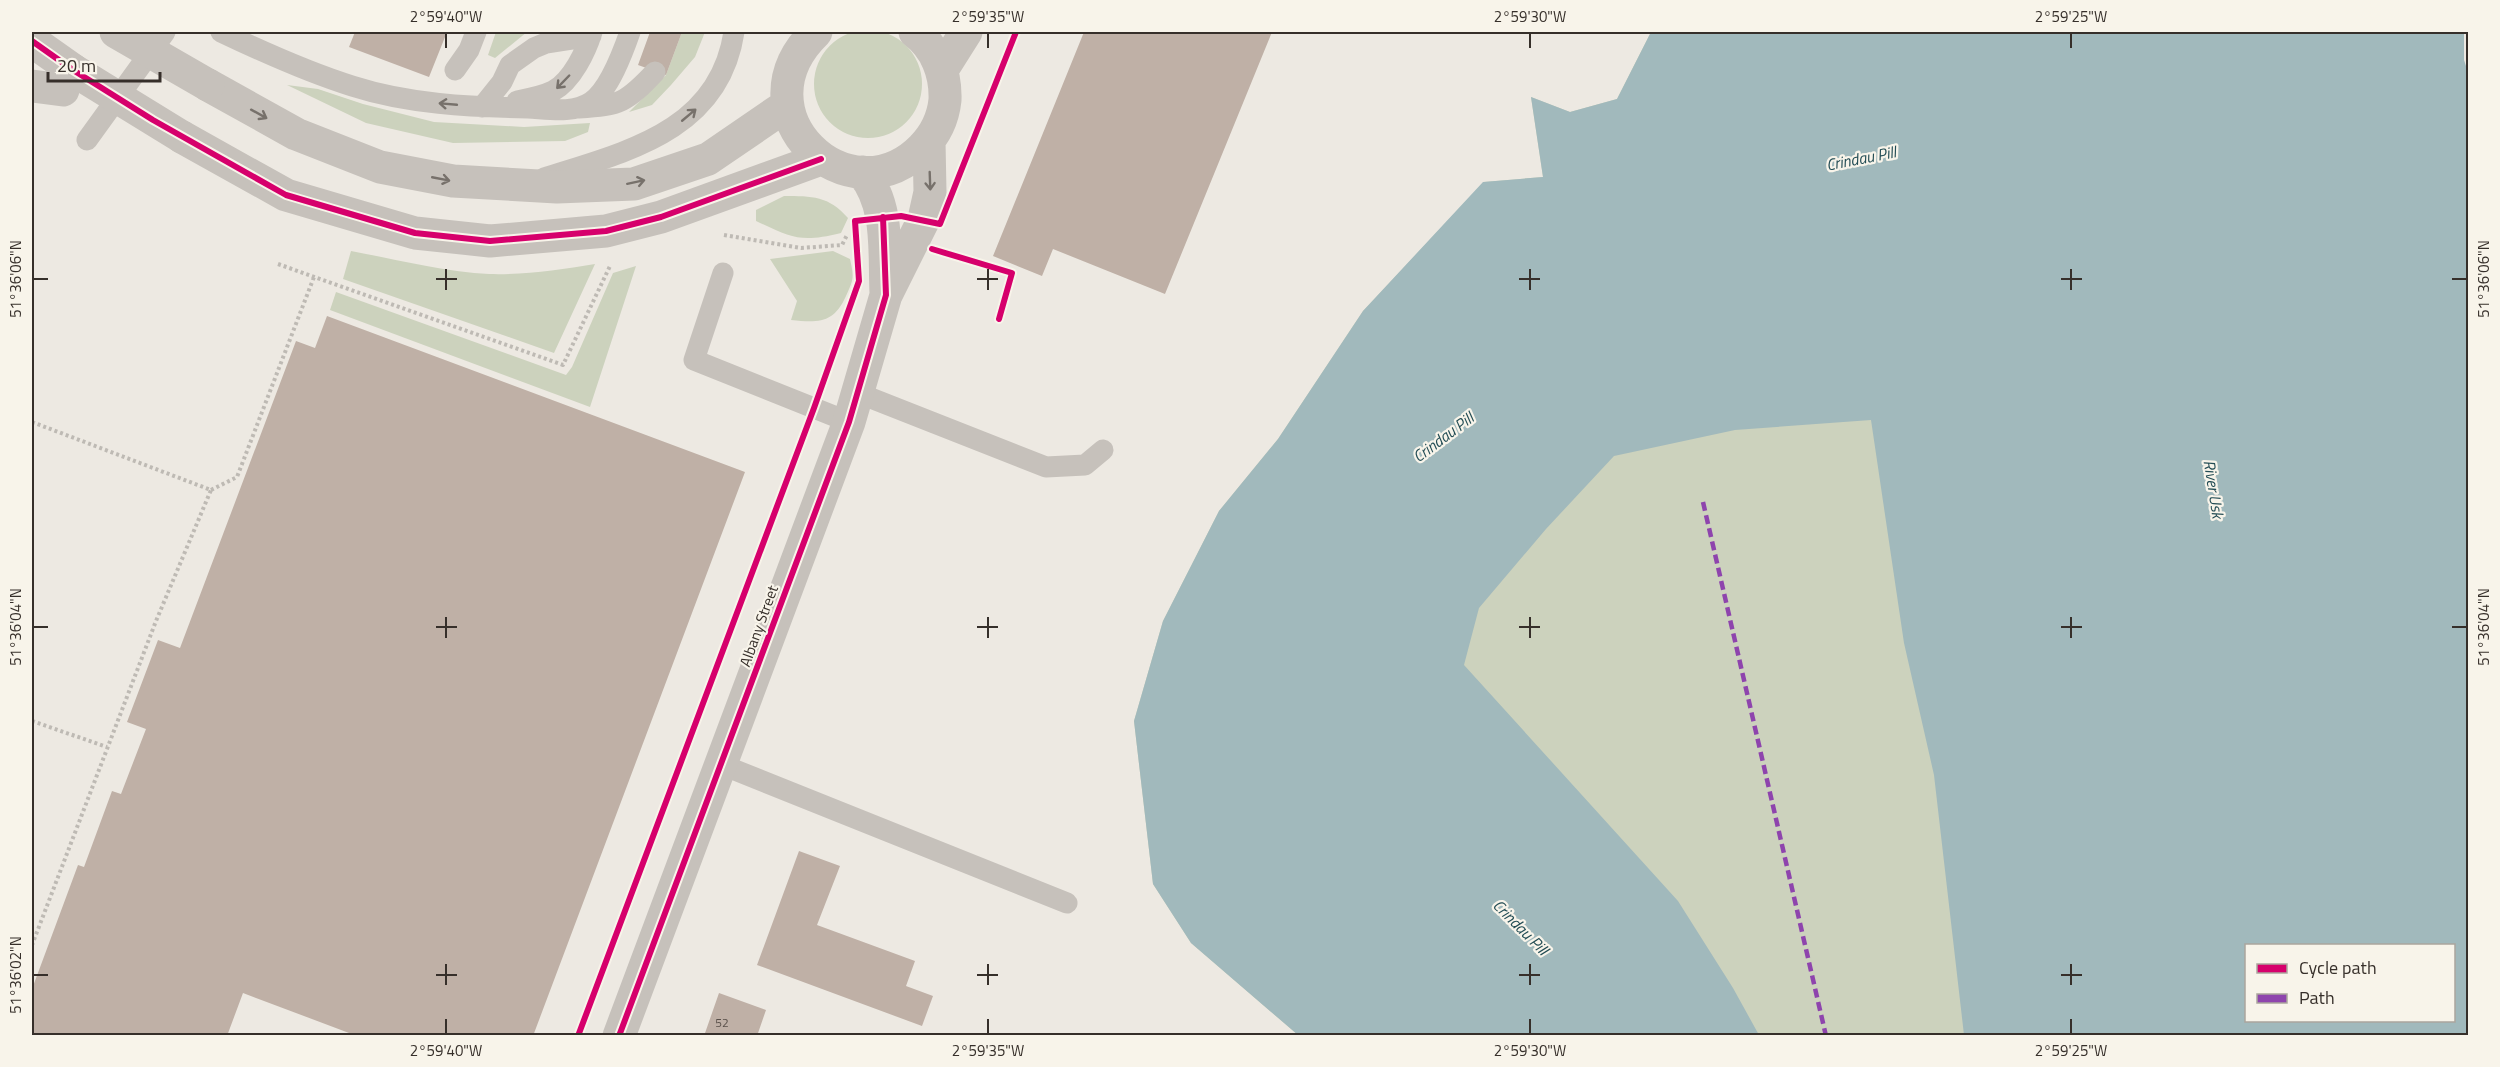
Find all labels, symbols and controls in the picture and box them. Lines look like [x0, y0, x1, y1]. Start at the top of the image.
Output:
text: 2°59'40"W [410, 5, 482, 28]
text: 2°59'35"W [952, 5, 1024, 28]
text: 2°59'30"W [1494, 5, 1566, 28]
text: 2°59'25"W [2035, 5, 2107, 28]
scale bar [48, 45, 160, 83]
text: 20 m [57, 52, 96, 79]
one-way arrow [556, 74, 571, 89]
one-way arrow [438, 99, 458, 110]
one-way arrow [250, 108, 267, 120]
one-way arrow [681, 108, 696, 122]
water label: Crindau Pill [1824, 139, 1900, 177]
one-way arrow [924, 170, 936, 190]
one-way arrow [431, 174, 451, 185]
one-way arrow [626, 176, 645, 188]
text: 51°36'06"N [4, 240, 27, 318]
text: 51°36'06"N [2472, 240, 2495, 318]
water label: Crindau Pill [1408, 405, 1480, 468]
water label: River Usk [2198, 458, 2231, 522]
street label: Albany Street [733, 581, 784, 670]
text: 51°36'04"N [4, 588, 27, 666]
text: 51°36'04"N [2472, 588, 2495, 666]
water label: Crindau Pill [1487, 893, 1556, 962]
text: 51°36'02"N [4, 936, 27, 1014]
legend [2245, 944, 2455, 1022]
text: Cycle path [2299, 954, 2377, 981]
text: Path [2299, 984, 2335, 1011]
house number: 52 [715, 1013, 729, 1032]
text: 2°59'40"W [410, 1039, 482, 1062]
text: 2°59'35"W [952, 1039, 1024, 1062]
text: 2°59'30"W [1494, 1039, 1566, 1062]
text: 2°59'25"W [2035, 1039, 2107, 1062]

